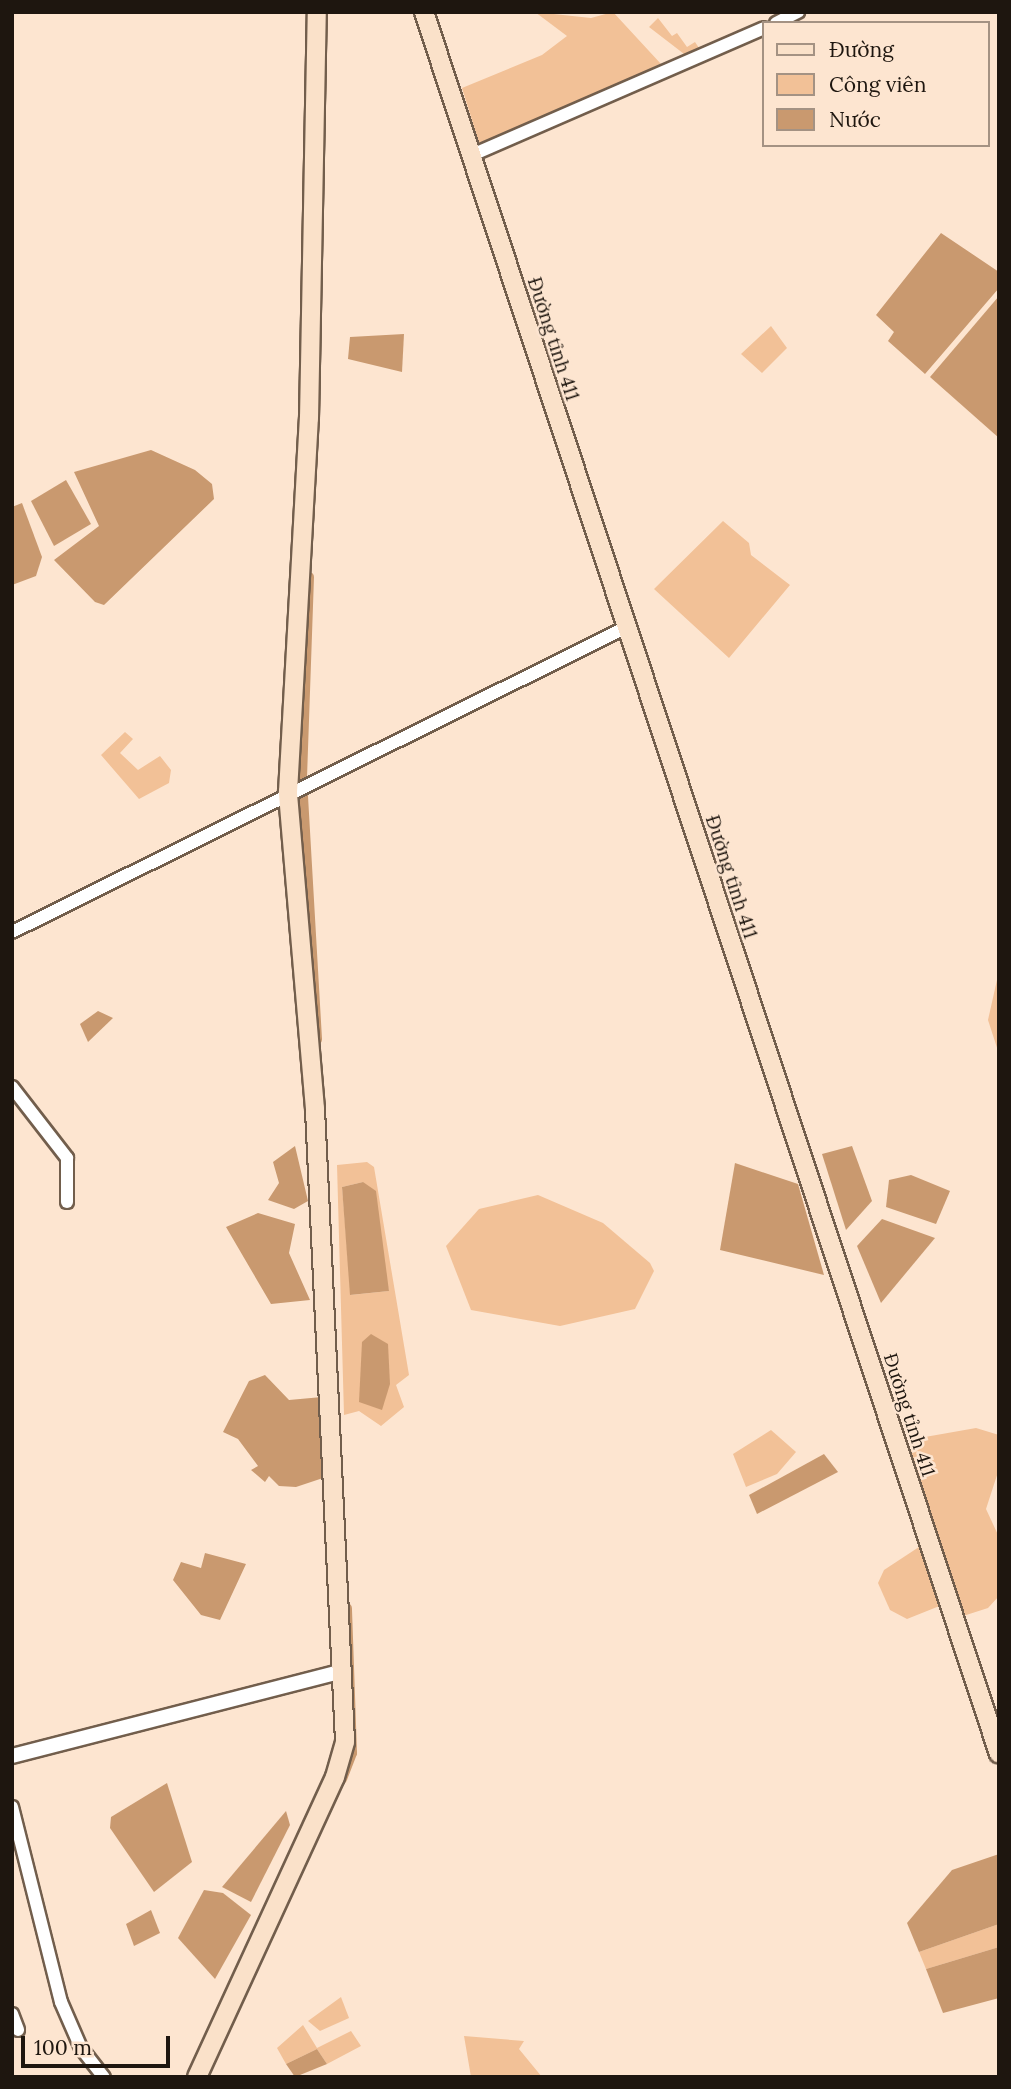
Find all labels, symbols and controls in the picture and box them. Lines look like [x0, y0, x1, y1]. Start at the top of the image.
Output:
legend [762, 21, 990, 147]
text: Đường [829, 36, 894, 63]
text: Công viên [829, 71, 926, 98]
text: Nước [829, 106, 881, 133]
street label: Đường tỉnh 411 [522, 274, 584, 404]
street label: Đường tỉnh 411 [700, 812, 762, 942]
street label: Đường tỉnh 411 [878, 1350, 940, 1480]
scale bar [24, 2022, 173, 2066]
text: 100 m [34, 2034, 92, 2061]

